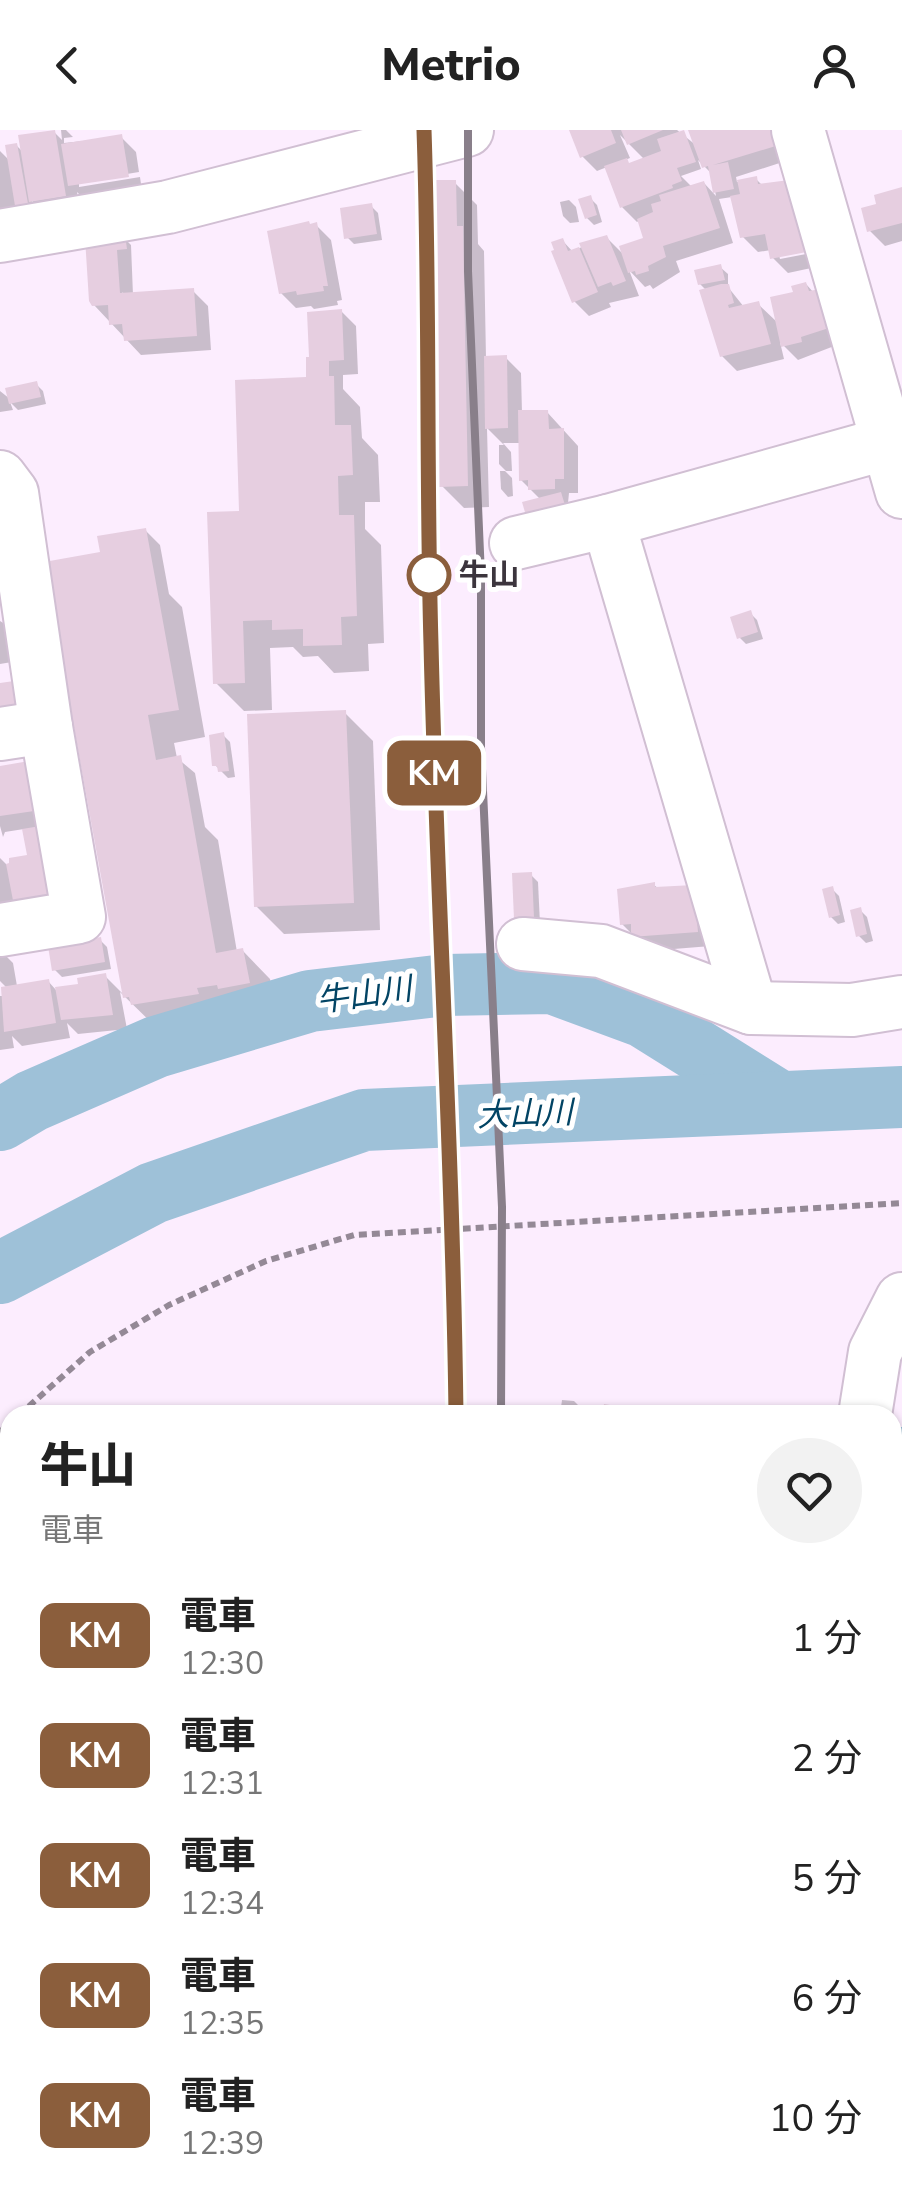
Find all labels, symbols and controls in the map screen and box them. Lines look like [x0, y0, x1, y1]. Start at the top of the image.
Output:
text: Metrio [381, 35, 521, 96]
icon: back [40, 38, 95, 93]
icon: person [807, 38, 862, 93]
marker: 牛山 [408, 554, 450, 596]
place label: 牛山 [459, 555, 519, 596]
line badge: KM [389, 740, 479, 806]
text: KM [407, 750, 461, 797]
water label: 牛山川 [313, 967, 417, 1023]
water label: 大山川 [476, 1091, 577, 1137]
text: 牛山 [40, 1433, 136, 1499]
button: heart [757, 1438, 862, 1543]
text: 電車 [40, 1509, 104, 1552]
text: 電車 [180, 1591, 256, 1642]
text: KM [68, 1612, 122, 1659]
text: 1 分 [791, 1613, 862, 1664]
text: 12:30 [180, 1642, 264, 1685]
text: 電車 [180, 1711, 256, 1762]
text: KM [68, 1732, 122, 1779]
text: 2 分 [791, 1733, 862, 1784]
text: 12:31 [180, 1762, 264, 1805]
text: 電車 [180, 1831, 256, 1882]
text: KM [68, 1852, 122, 1899]
text: 5 分 [791, 1853, 862, 1904]
text: 12:34 [180, 1882, 264, 1925]
text: 電車 [180, 1951, 256, 2002]
text: KM [68, 1972, 122, 2019]
text: 6 分 [791, 1973, 862, 2024]
text: 12:35 [180, 2002, 264, 2045]
text: 電車 [180, 2071, 256, 2122]
text: KM [68, 2092, 122, 2139]
text: 10 分 [769, 2093, 862, 2144]
text: 12:39 [180, 2122, 264, 2165]

